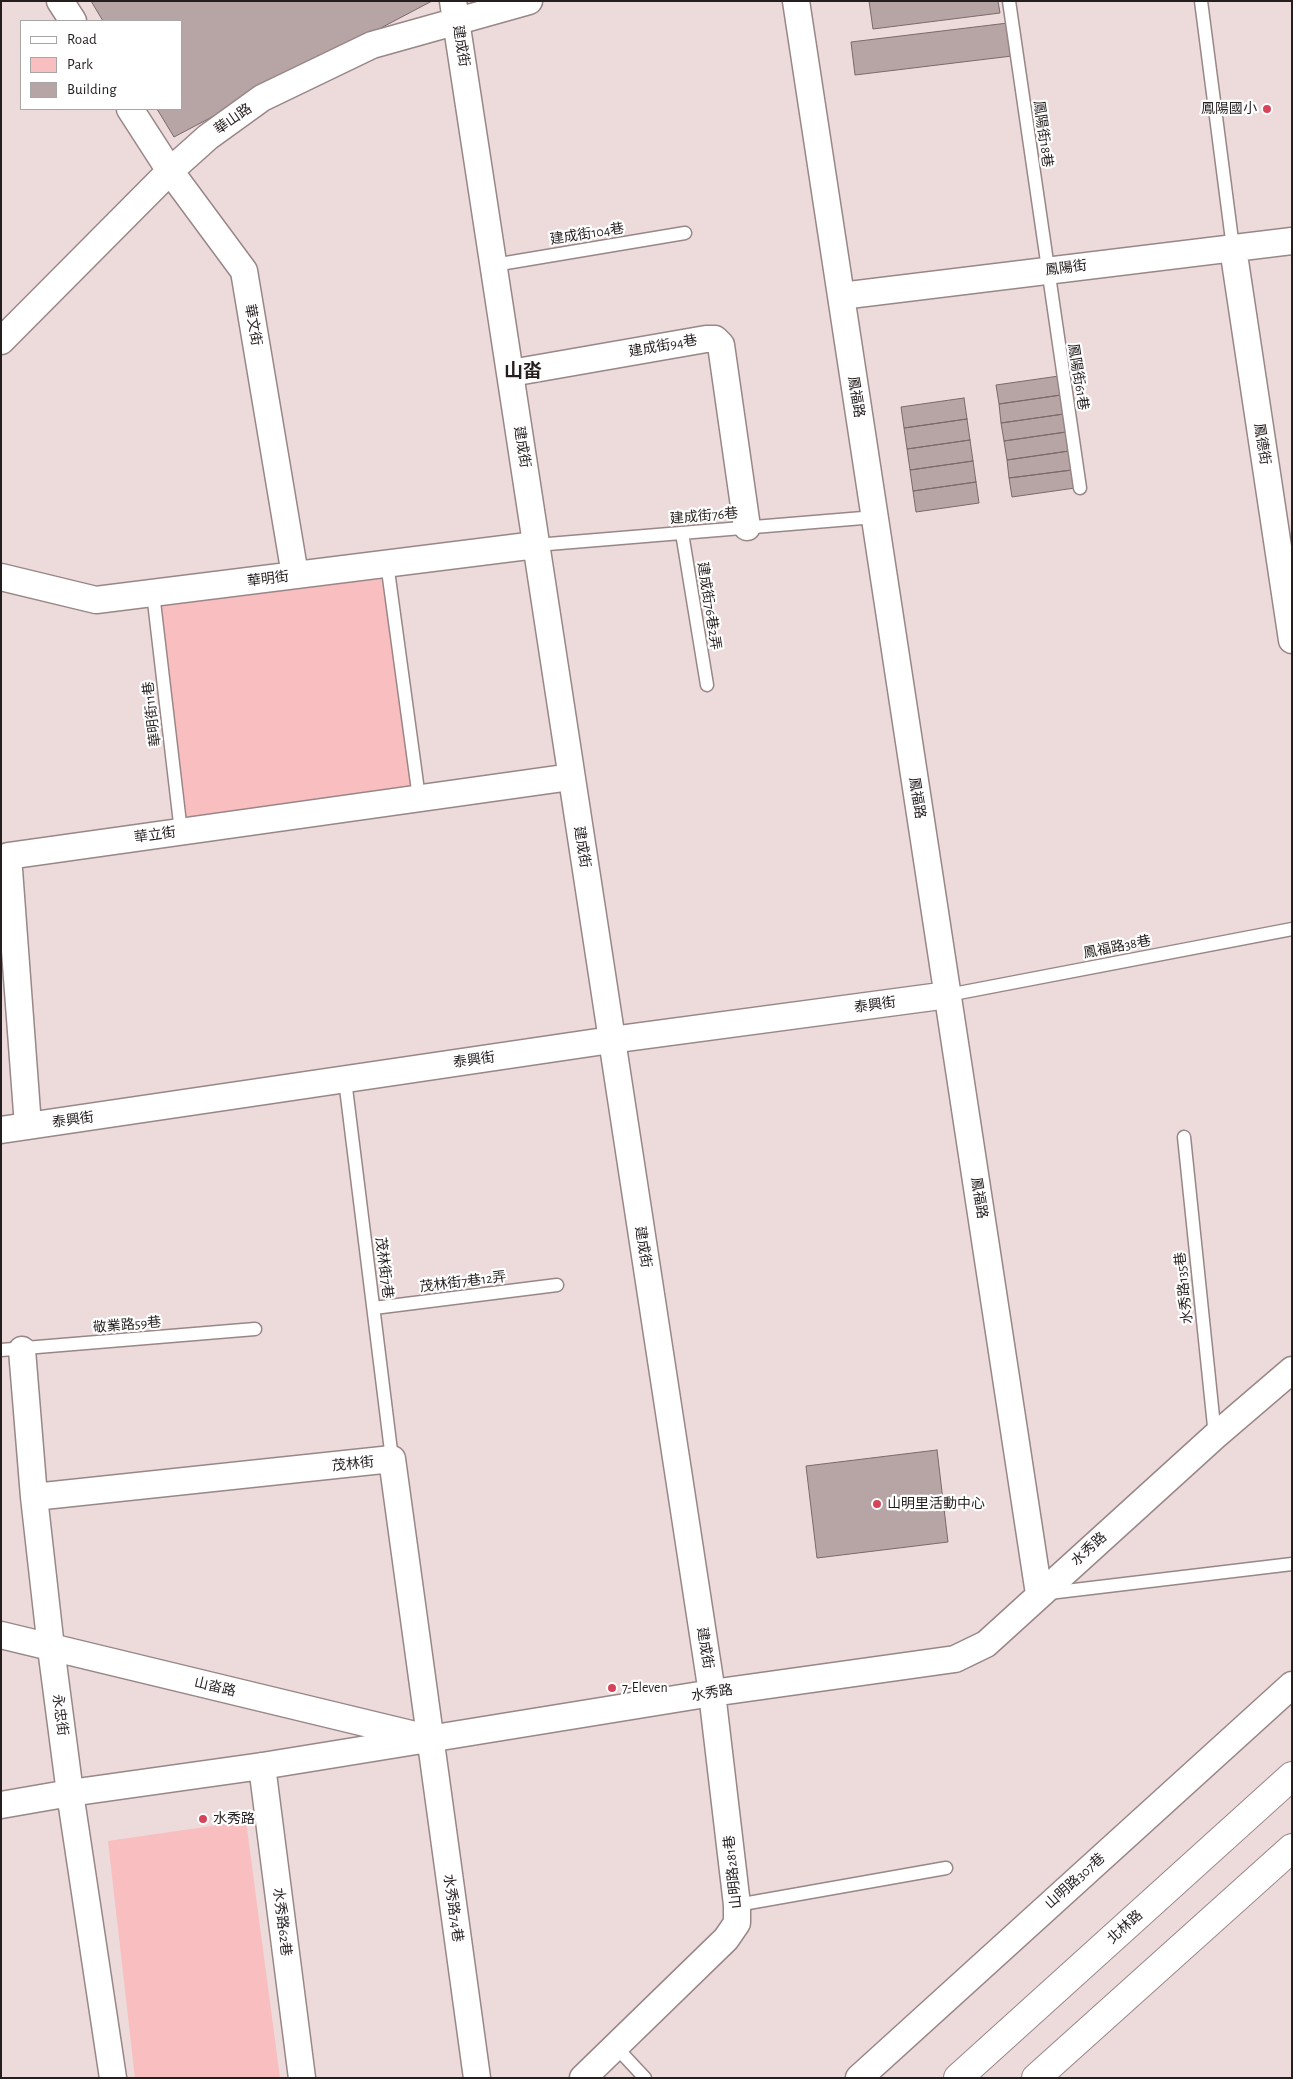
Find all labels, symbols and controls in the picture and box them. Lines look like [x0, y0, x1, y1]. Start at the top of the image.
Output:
legend [20, 20, 182, 110]
street label: 建成街 [449, 24, 473, 68]
text: Road [67, 32, 97, 47]
text: Park [67, 57, 93, 72]
text: Building [67, 82, 117, 97]
street label: 鳳陽街18巷 [1030, 99, 1056, 169]
street label: 華山路 [211, 100, 255, 138]
place label: 鳳陽國小 [1201, 101, 1257, 117]
marker: 鳳陽國小 [1261, 103, 1273, 115]
street label: 建成街104巷 [549, 220, 625, 248]
street label: 鳳陽街 [1044, 257, 1088, 279]
street label: 華文街 [241, 303, 265, 347]
street label: 建成街94巷 [627, 332, 699, 360]
street label: 鳳陽街61巷 [1064, 342, 1092, 412]
district label: 山畓 [504, 360, 542, 382]
street label: 鳳福路 [844, 375, 868, 419]
street label: 鳳德街 [1250, 422, 1274, 466]
street label: 建成街 [510, 425, 534, 469]
street label: 建成街76巷 [669, 505, 739, 527]
street label: 建成街76巷2弄 [694, 561, 724, 651]
street label: 華明街 [246, 568, 290, 590]
street label: 華明街11巷 [140, 680, 164, 748]
street label: 鳳福路 [905, 776, 929, 820]
street label: 華立街 [133, 824, 177, 846]
street label: 建成街 [570, 825, 594, 869]
street label: 鳳福路38巷 [1082, 932, 1152, 962]
street label: 泰興街 [853, 994, 897, 1016]
street label: 泰興街 [452, 1049, 496, 1071]
street label: 泰興街 [51, 1109, 95, 1131]
street label: 鳳福路 [967, 1176, 991, 1220]
street label: 建成街 [631, 1225, 655, 1269]
street label: 茂林街7巷 [372, 1236, 396, 1300]
street label: 水秀路135巷 [1172, 1251, 1196, 1325]
street label: 茂林街7巷12弄 [419, 1268, 507, 1296]
street label: 敬業路59巷 [92, 1314, 162, 1336]
street label: 茂林街 [331, 1453, 375, 1475]
place label: 山明里活動中心 [887, 1496, 985, 1512]
marker: 山明里活動中心 [871, 1498, 883, 1510]
street label: 水秀路 [1068, 1529, 1110, 1569]
street label: 建成街 [693, 1626, 717, 1670]
street label: 山畓路 [193, 1674, 237, 1700]
place label: 7-Eleven [622, 1680, 668, 1696]
street label: 水秀路 [690, 1681, 734, 1705]
marker: 7-Eleven [606, 1682, 618, 1694]
street label: 永忠街 [49, 1693, 71, 1737]
place label: 水秀路 [213, 1811, 255, 1827]
marker: 水秀路 [197, 1813, 209, 1825]
street label: 山明路281巷 [721, 1834, 745, 1910]
street label: 山明路307巷 [1042, 1850, 1108, 1912]
street label: 水秀路74巷 [440, 1873, 466, 1943]
street label: 水秀路62巷 [269, 1887, 295, 1957]
street label: 北林路 [1104, 1907, 1146, 1947]

